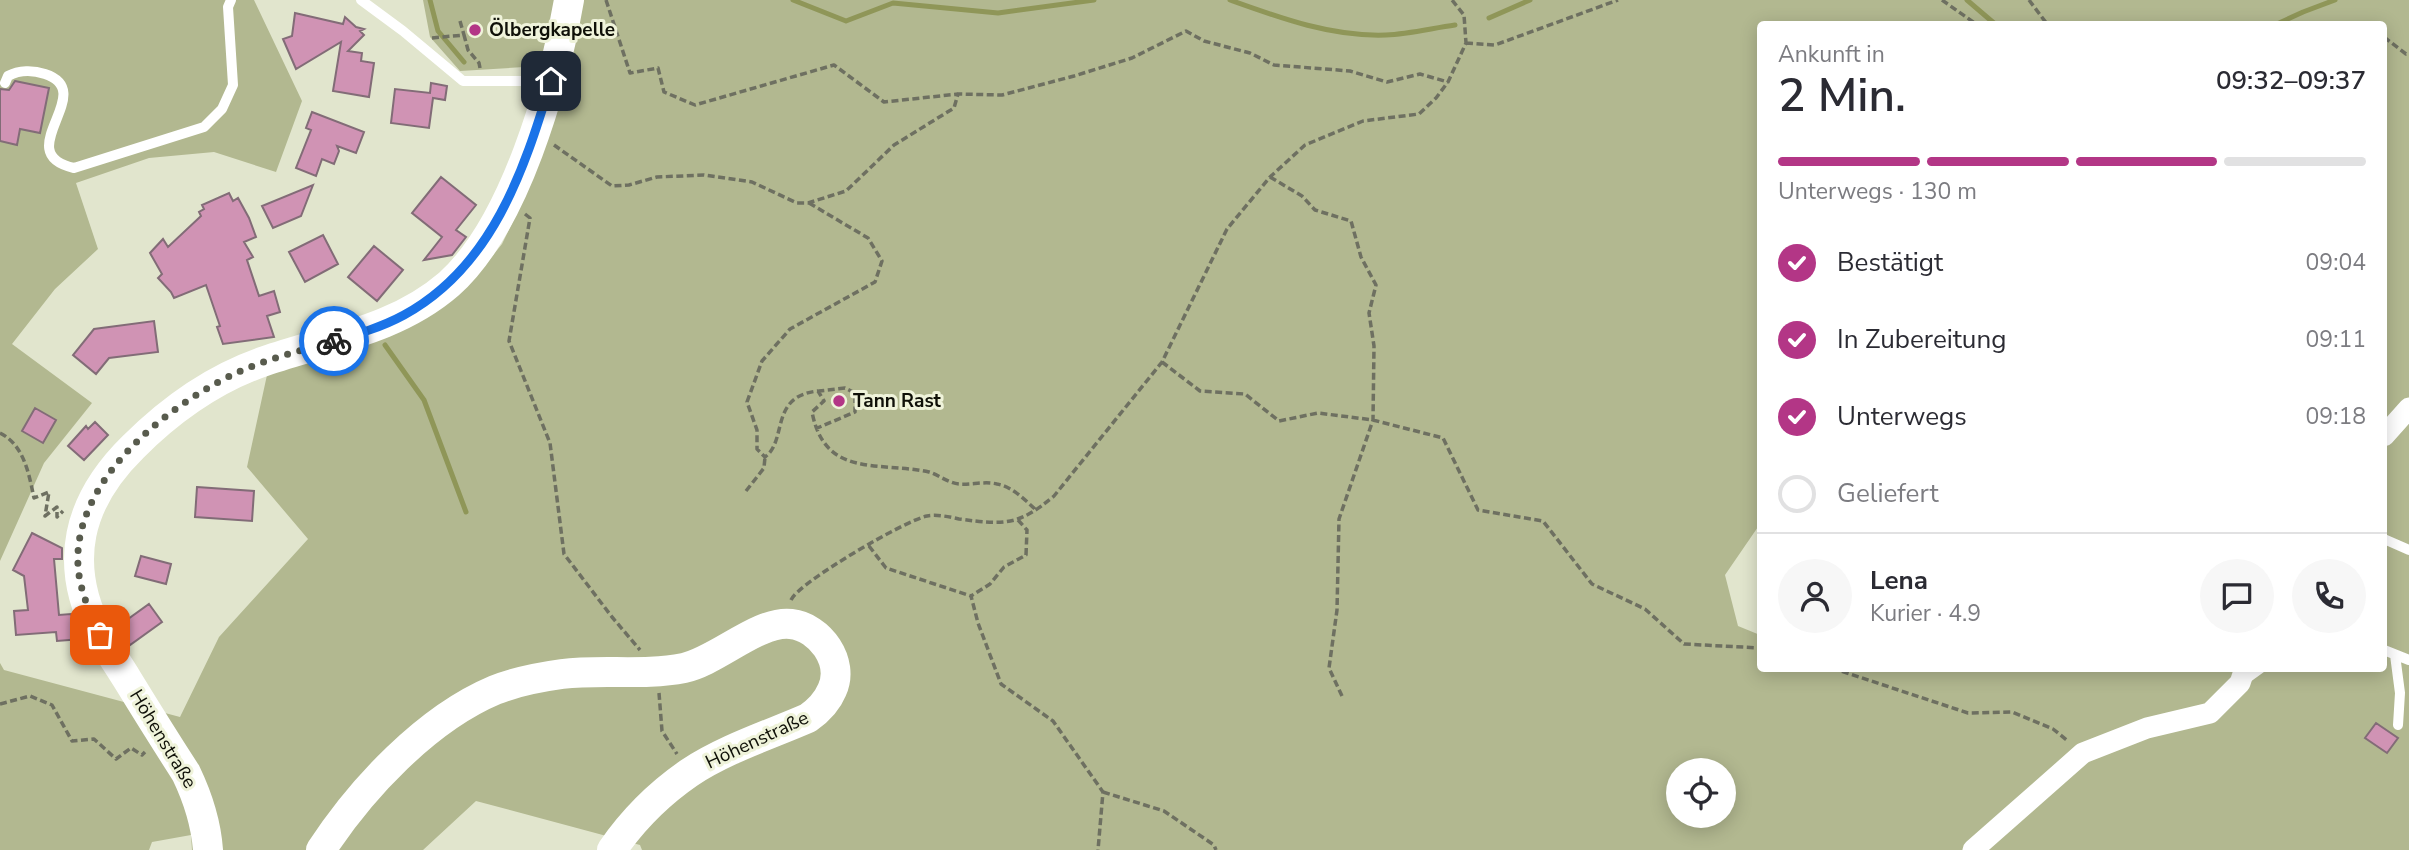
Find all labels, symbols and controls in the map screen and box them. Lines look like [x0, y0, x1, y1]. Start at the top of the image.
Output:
place label: Ölbergkapelle [489, 17, 615, 43]
marker: Ölbergkapelle [467, 22, 483, 38]
text: Ankunft in [1778, 39, 1885, 70]
pin [521, 51, 581, 111]
icon: home [532, 62, 570, 100]
text: 09:32–09:37 [2216, 63, 2366, 98]
text: 2 Min. [1778, 64, 1906, 127]
text: Unterwegs · 130 m [1778, 176, 1977, 207]
icon: check [1778, 244, 1816, 282]
text: Bestätigt [1837, 245, 1943, 280]
text: 09:04 [2306, 247, 2366, 278]
courier [299, 306, 369, 376]
icon: check [1778, 321, 1816, 359]
icon: bike [315, 322, 353, 360]
text: In Zubereitung [1837, 322, 2006, 357]
text: 09:11 [2306, 324, 2366, 355]
place label: Tann Rast [853, 388, 942, 414]
marker: Tann Rast [831, 393, 847, 409]
icon: check [1778, 398, 1816, 436]
text: Unterwegs [1837, 399, 1967, 434]
text: 09:18 [2306, 401, 2366, 432]
text: Geliefert [1837, 476, 1938, 511]
button: person [1778, 559, 1852, 633]
button: chat [2200, 559, 2274, 633]
button: phone [2292, 559, 2366, 633]
text: Lena [1870, 563, 1928, 598]
text: Kurier · 4.9 [1870, 598, 1981, 629]
pin [70, 605, 130, 665]
icon: bag [81, 616, 119, 654]
street label: Höhenstraße [123, 685, 203, 793]
street label: Höhenstraße [701, 705, 813, 775]
map controls [1666, 758, 1736, 828]
button: locate [1666, 758, 1736, 828]

